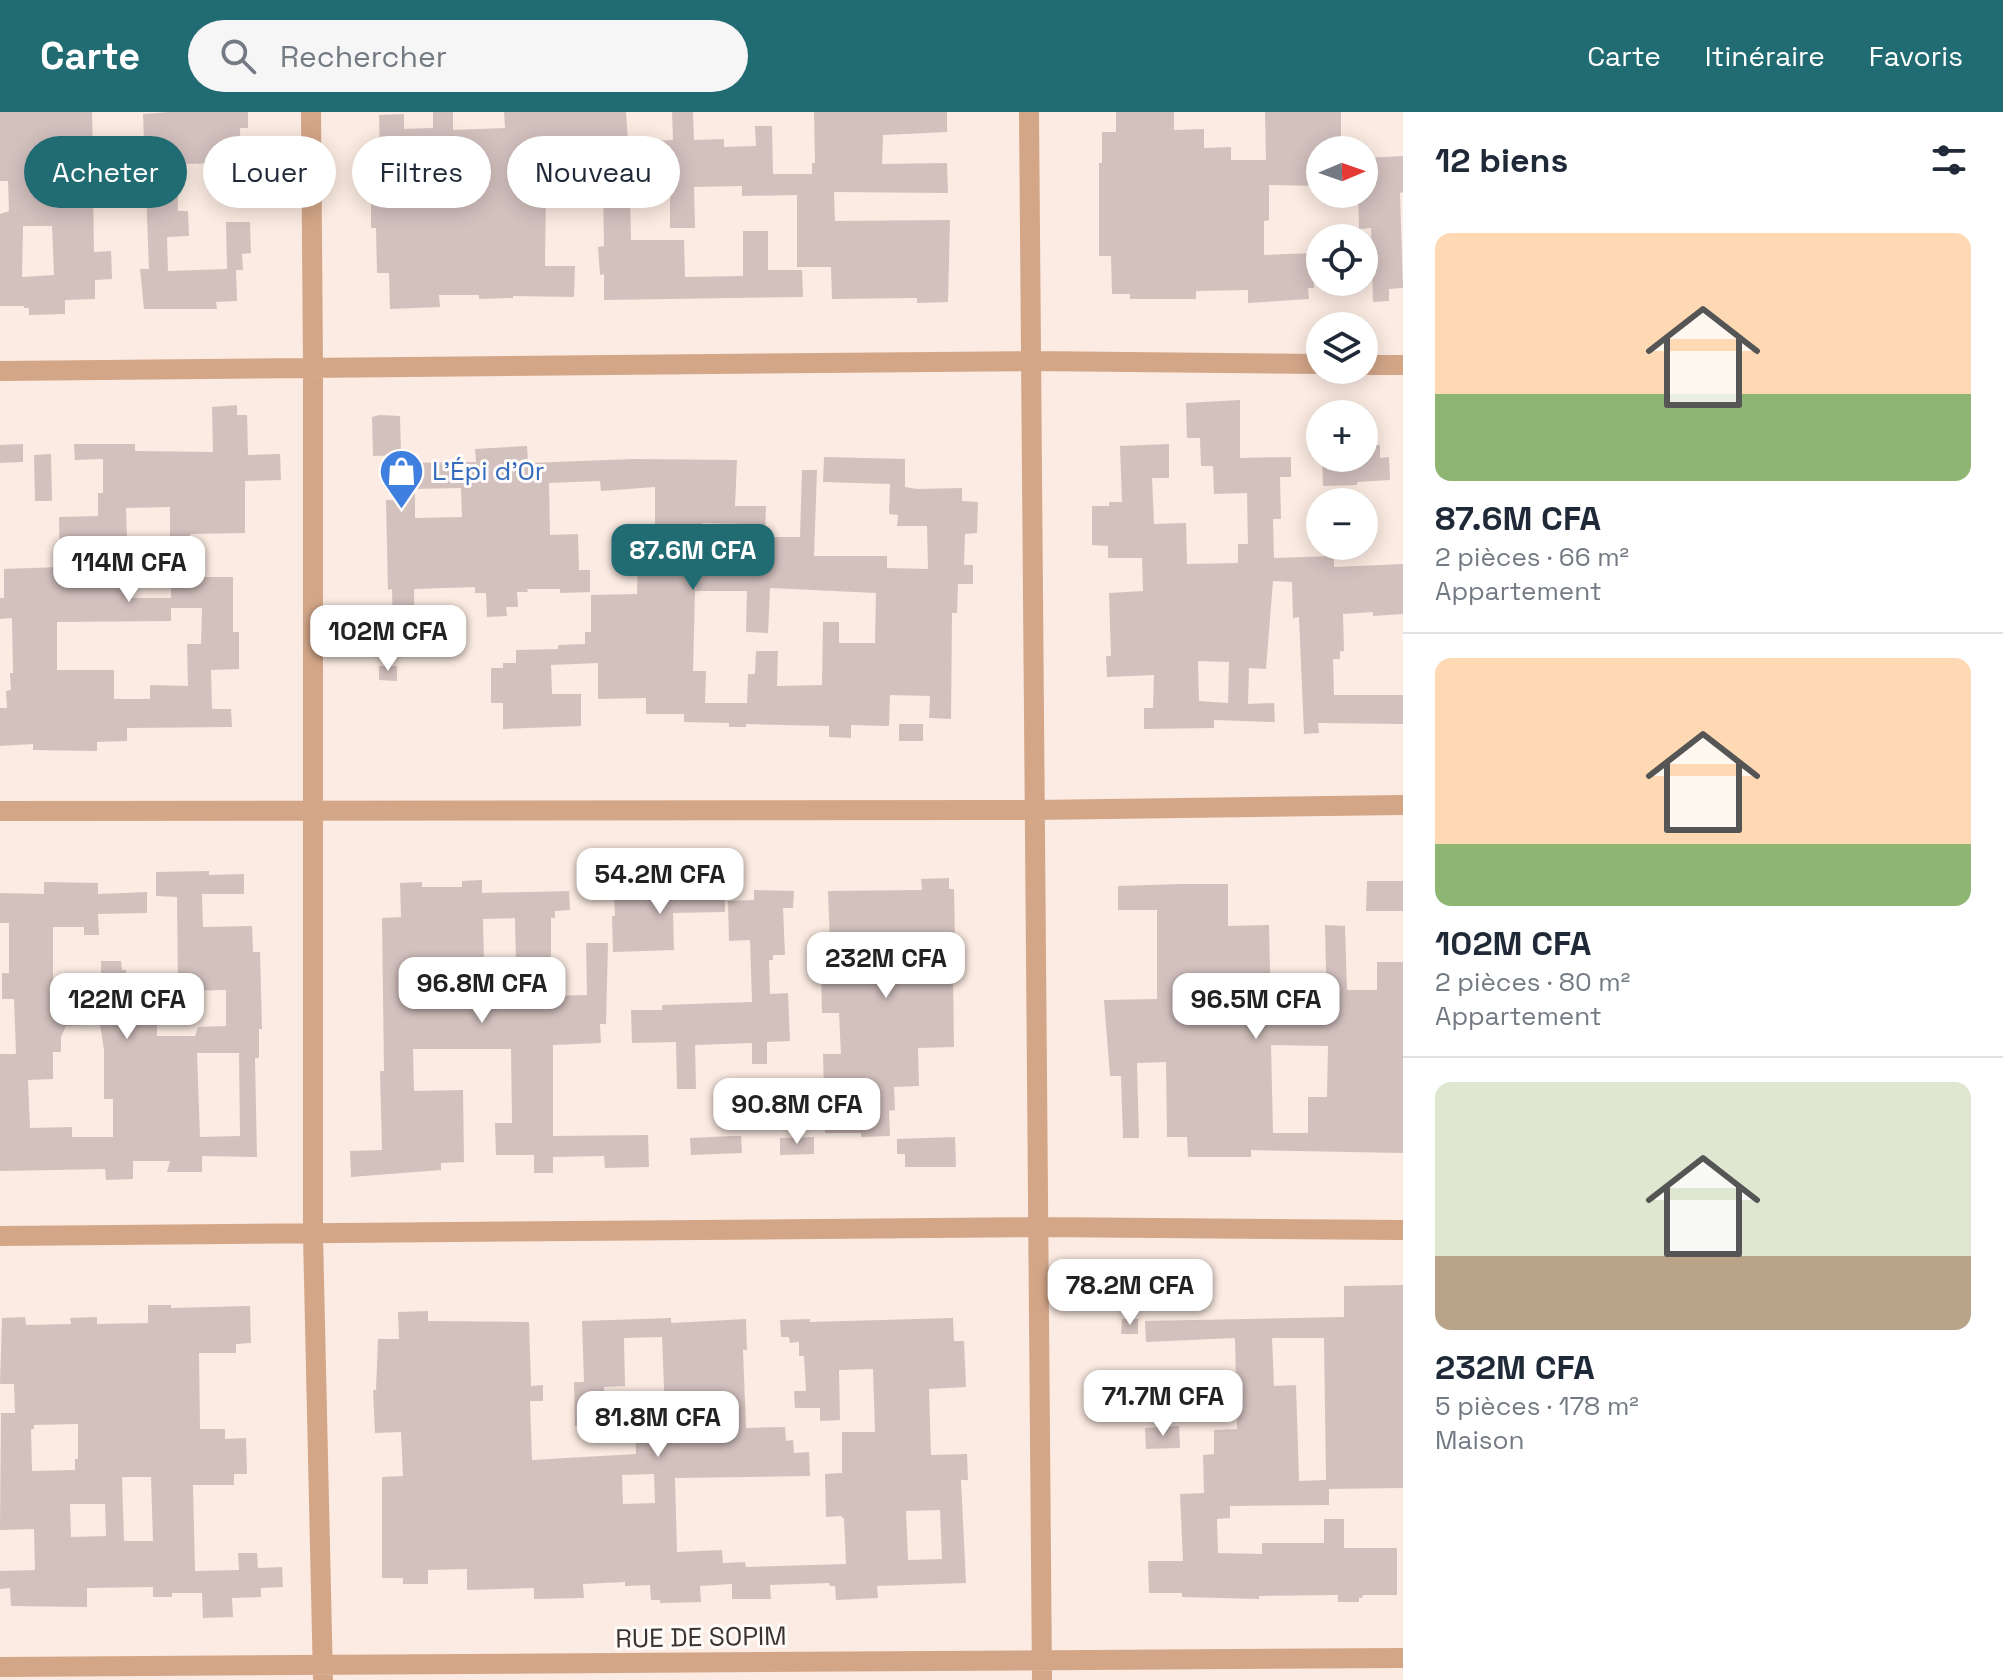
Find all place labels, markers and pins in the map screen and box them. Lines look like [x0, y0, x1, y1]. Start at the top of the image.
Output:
shop icon: L'Épi d'Or [377, 447, 425, 510]
place label: L'Épi d'Or [432, 454, 545, 488]
pin: 87.6M CFA [601, 524, 785, 592]
pin: 114M CFA [46, 536, 212, 604]
pin: 102M CFA [305, 605, 471, 673]
pin: 54.2M CFA [568, 848, 752, 916]
pin: 232M CFA [803, 932, 969, 1000]
pin: 96.8M CFA [390, 957, 574, 1025]
pin: 122M CFA [44, 973, 210, 1041]
pin: 96.5M CFA [1164, 973, 1348, 1041]
pin: 90.8M CFA [705, 1078, 889, 1146]
pin: 78.2M CFA [1038, 1259, 1222, 1327]
pin: 71.7M CFA [1071, 1370, 1255, 1438]
pin: 81.8M CFA [566, 1391, 750, 1459]

